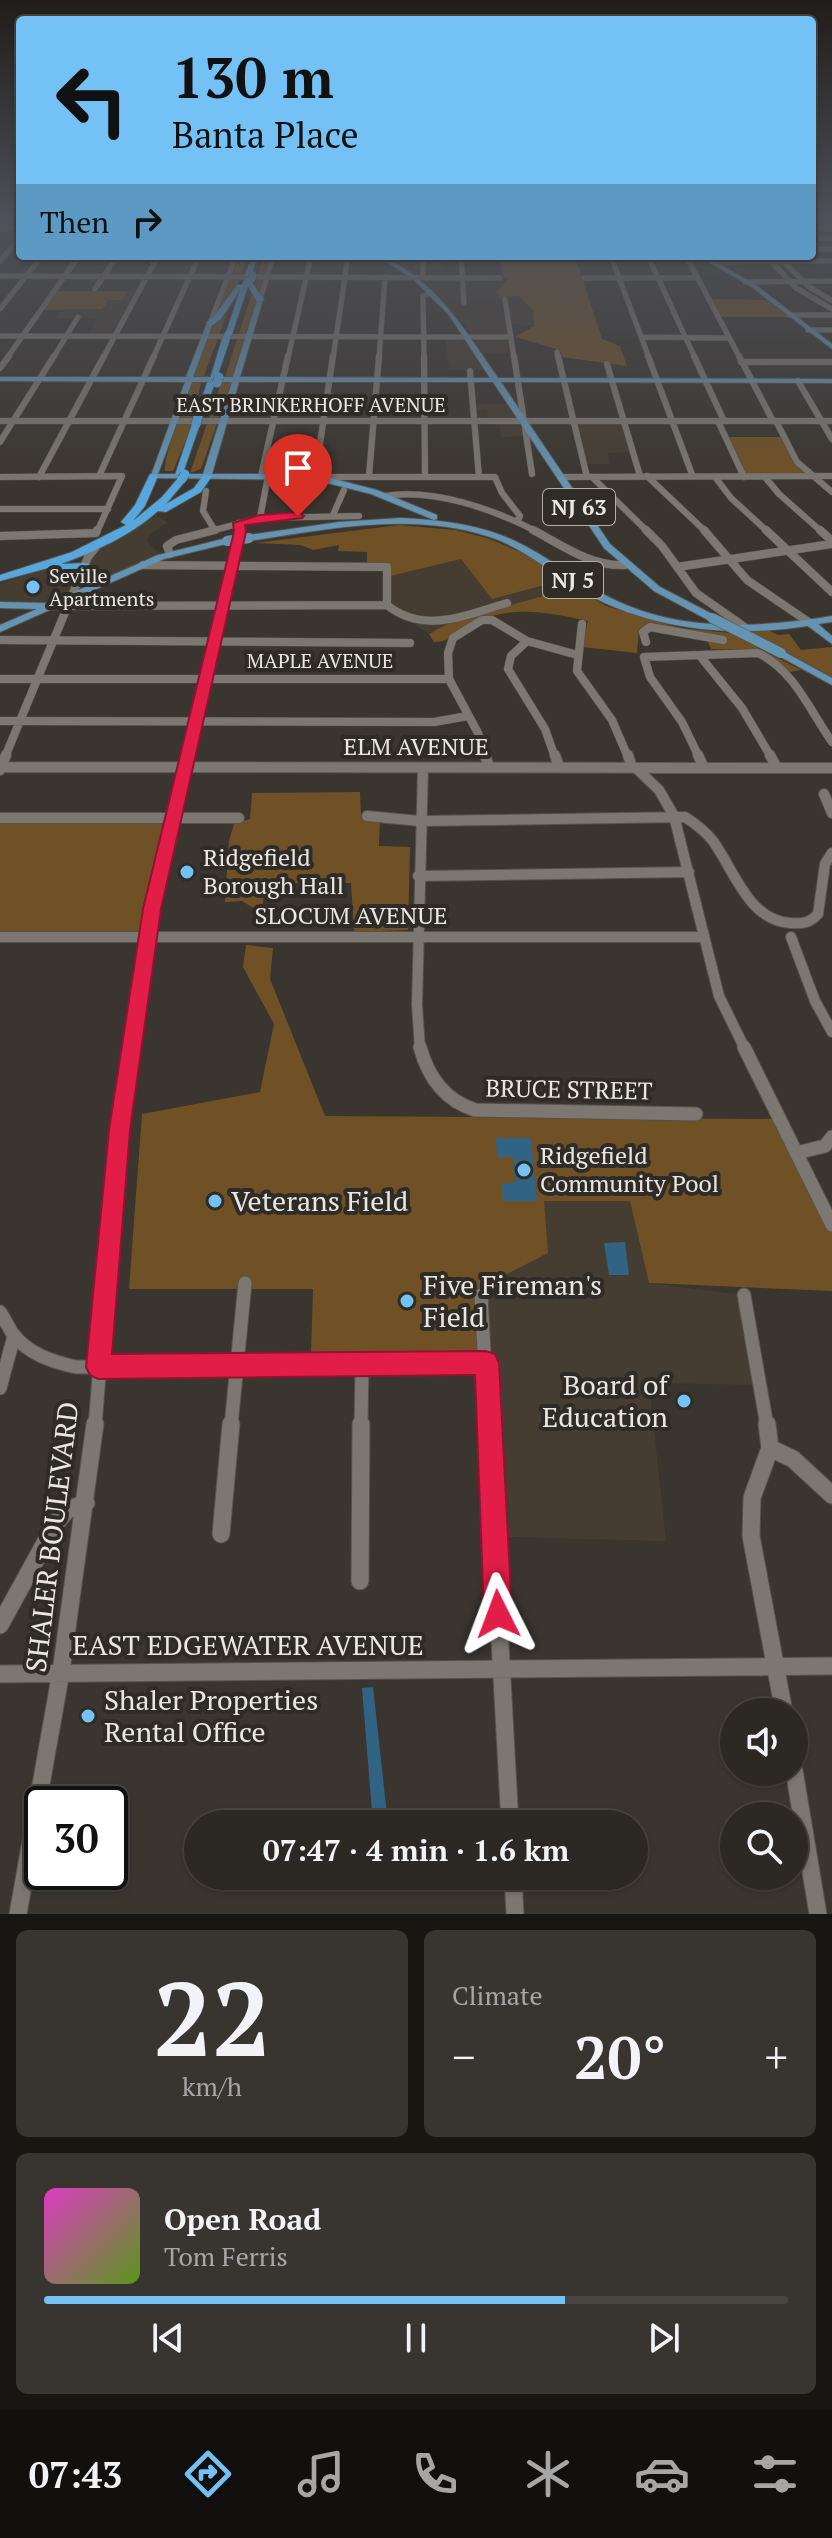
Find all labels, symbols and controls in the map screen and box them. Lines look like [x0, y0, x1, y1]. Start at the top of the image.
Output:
text: 130 m [172, 40, 334, 114]
icon: left [40, 48, 144, 152]
text: Banta Place [172, 111, 359, 158]
icon: right [125, 200, 169, 244]
text: Then [40, 202, 109, 242]
street label: EAST BRINKERHOFF AVENUE [176, 391, 446, 418]
pin [264, 434, 332, 516]
icon: arrive [276, 446, 320, 490]
road number: NJ 63 [543, 489, 615, 525]
place label: Seville Apartments [49, 562, 154, 612]
road number: NJ 5 [543, 562, 603, 598]
marker: Seville Apartments [24, 578, 42, 596]
street label: MAPLE AVENUE [247, 647, 393, 674]
street label: ELM AVENUE [343, 730, 489, 762]
place label: Ridgefield Borough Hall [203, 841, 344, 901]
marker: Ridgefield Borough Hall [178, 863, 196, 881]
street label: SLOCUM AVENUE [255, 899, 447, 931]
street label: BRUCE STREET [485, 1072, 653, 1106]
place label: Ridgefield Community Pool [540, 1139, 719, 1199]
marker: Ridgefield Community Pool [515, 1161, 533, 1179]
place label: Veterans Field [231, 1182, 408, 1219]
marker: Veterans Field [206, 1192, 224, 1210]
place label: Five Fireman's Field [423, 1266, 602, 1335]
marker: Five Fireman's Field [398, 1292, 416, 1310]
place label: Board of Education [542, 1366, 670, 1435]
marker: Board of Education [675, 1392, 693, 1410]
street label: SHALER BOULEVARD [17, 1400, 86, 1674]
position arrow [456, 1572, 540, 1656]
street label: EAST EDGEWATER AVENUE [72, 1626, 424, 1663]
place label: Shaler Properties Rental Office [104, 1681, 318, 1750]
map controls [720, 1698, 808, 1890]
button: sound [720, 1698, 808, 1786]
marker: Shaler Properties Rental Office [79, 1707, 97, 1725]
speed limit sign: 30 [24, 1786, 128, 1890]
button: search [720, 1802, 808, 1890]
text: 07:47 · 4 min · 1.6 km [263, 1830, 569, 1870]
text: 22 [153, 1948, 271, 2086]
text: Climate [452, 1978, 543, 2012]
text: 20° [574, 2017, 666, 2096]
text: − [452, 2027, 475, 2086]
text: + [765, 2027, 788, 2086]
text: km/h [182, 2069, 242, 2103]
text: Open Road [164, 2199, 321, 2239]
text: Tom Ferris [164, 2239, 288, 2273]
icon: previous [146, 2316, 190, 2360]
icon: pause [394, 2316, 438, 2360]
icon: next [642, 2316, 686, 2360]
icon: directions [180, 2446, 236, 2502]
icon: music [293, 2446, 349, 2502]
icon: phone [407, 2446, 463, 2502]
icon: climate [520, 2446, 576, 2502]
icon: car [634, 2446, 690, 2502]
icon: filters [747, 2446, 803, 2502]
text: 07:43 [29, 2451, 122, 2498]

